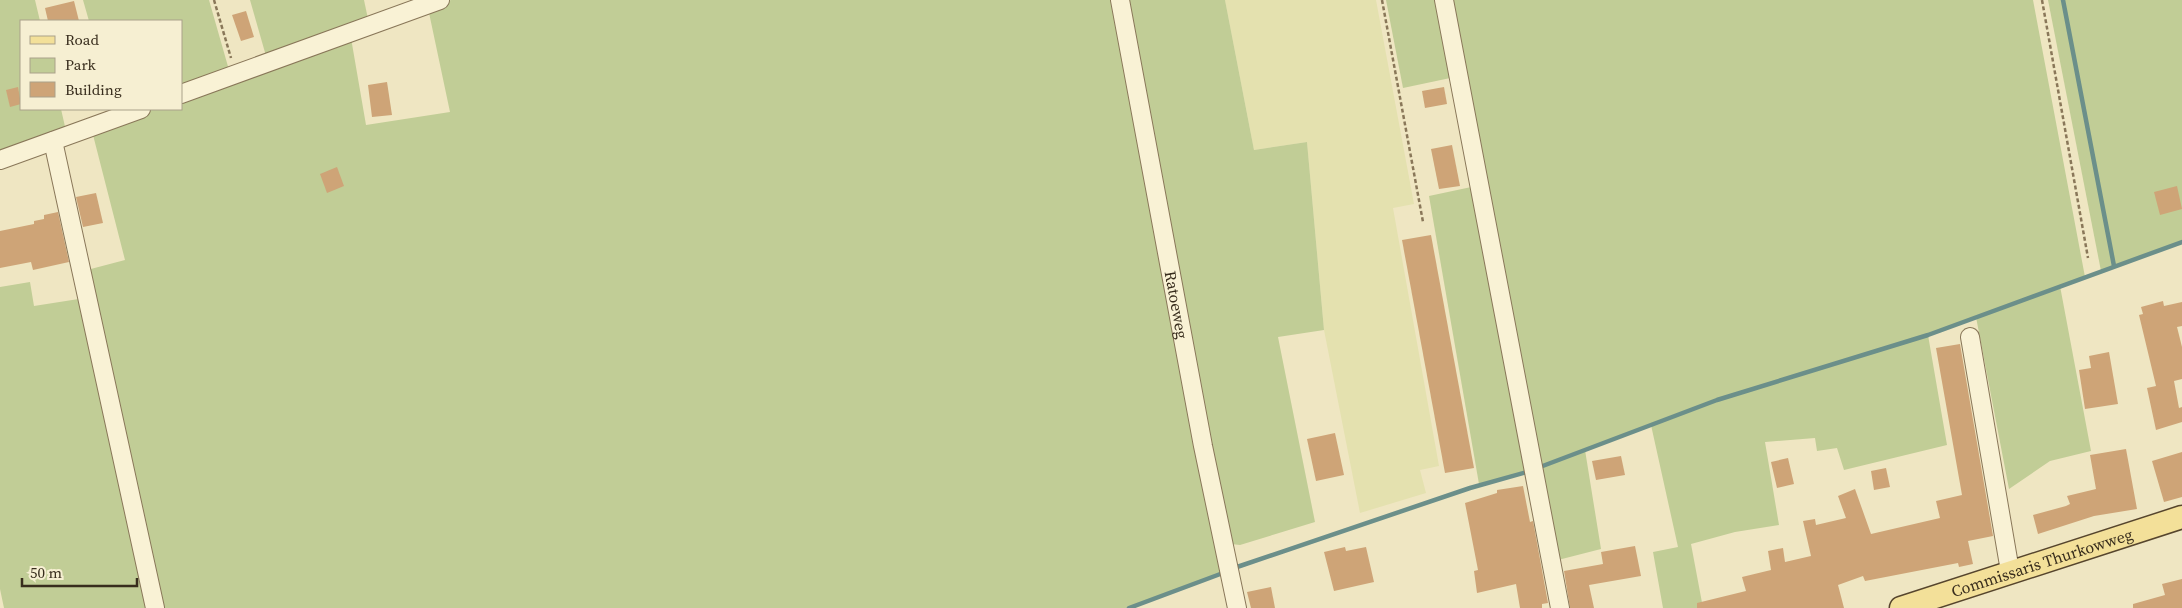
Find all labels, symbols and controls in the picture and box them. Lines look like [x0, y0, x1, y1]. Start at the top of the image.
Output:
legend [20, 20, 182, 110]
text: Road [65, 29, 99, 50]
text: Park [65, 54, 97, 75]
text: Building [65, 79, 122, 100]
street label: Ratoeweg [1160, 269, 1194, 341]
street label: Commissaris Thurkowweg [1948, 523, 2135, 602]
scale bar [22, 556, 138, 588]
text: 50 m [30, 562, 62, 583]

